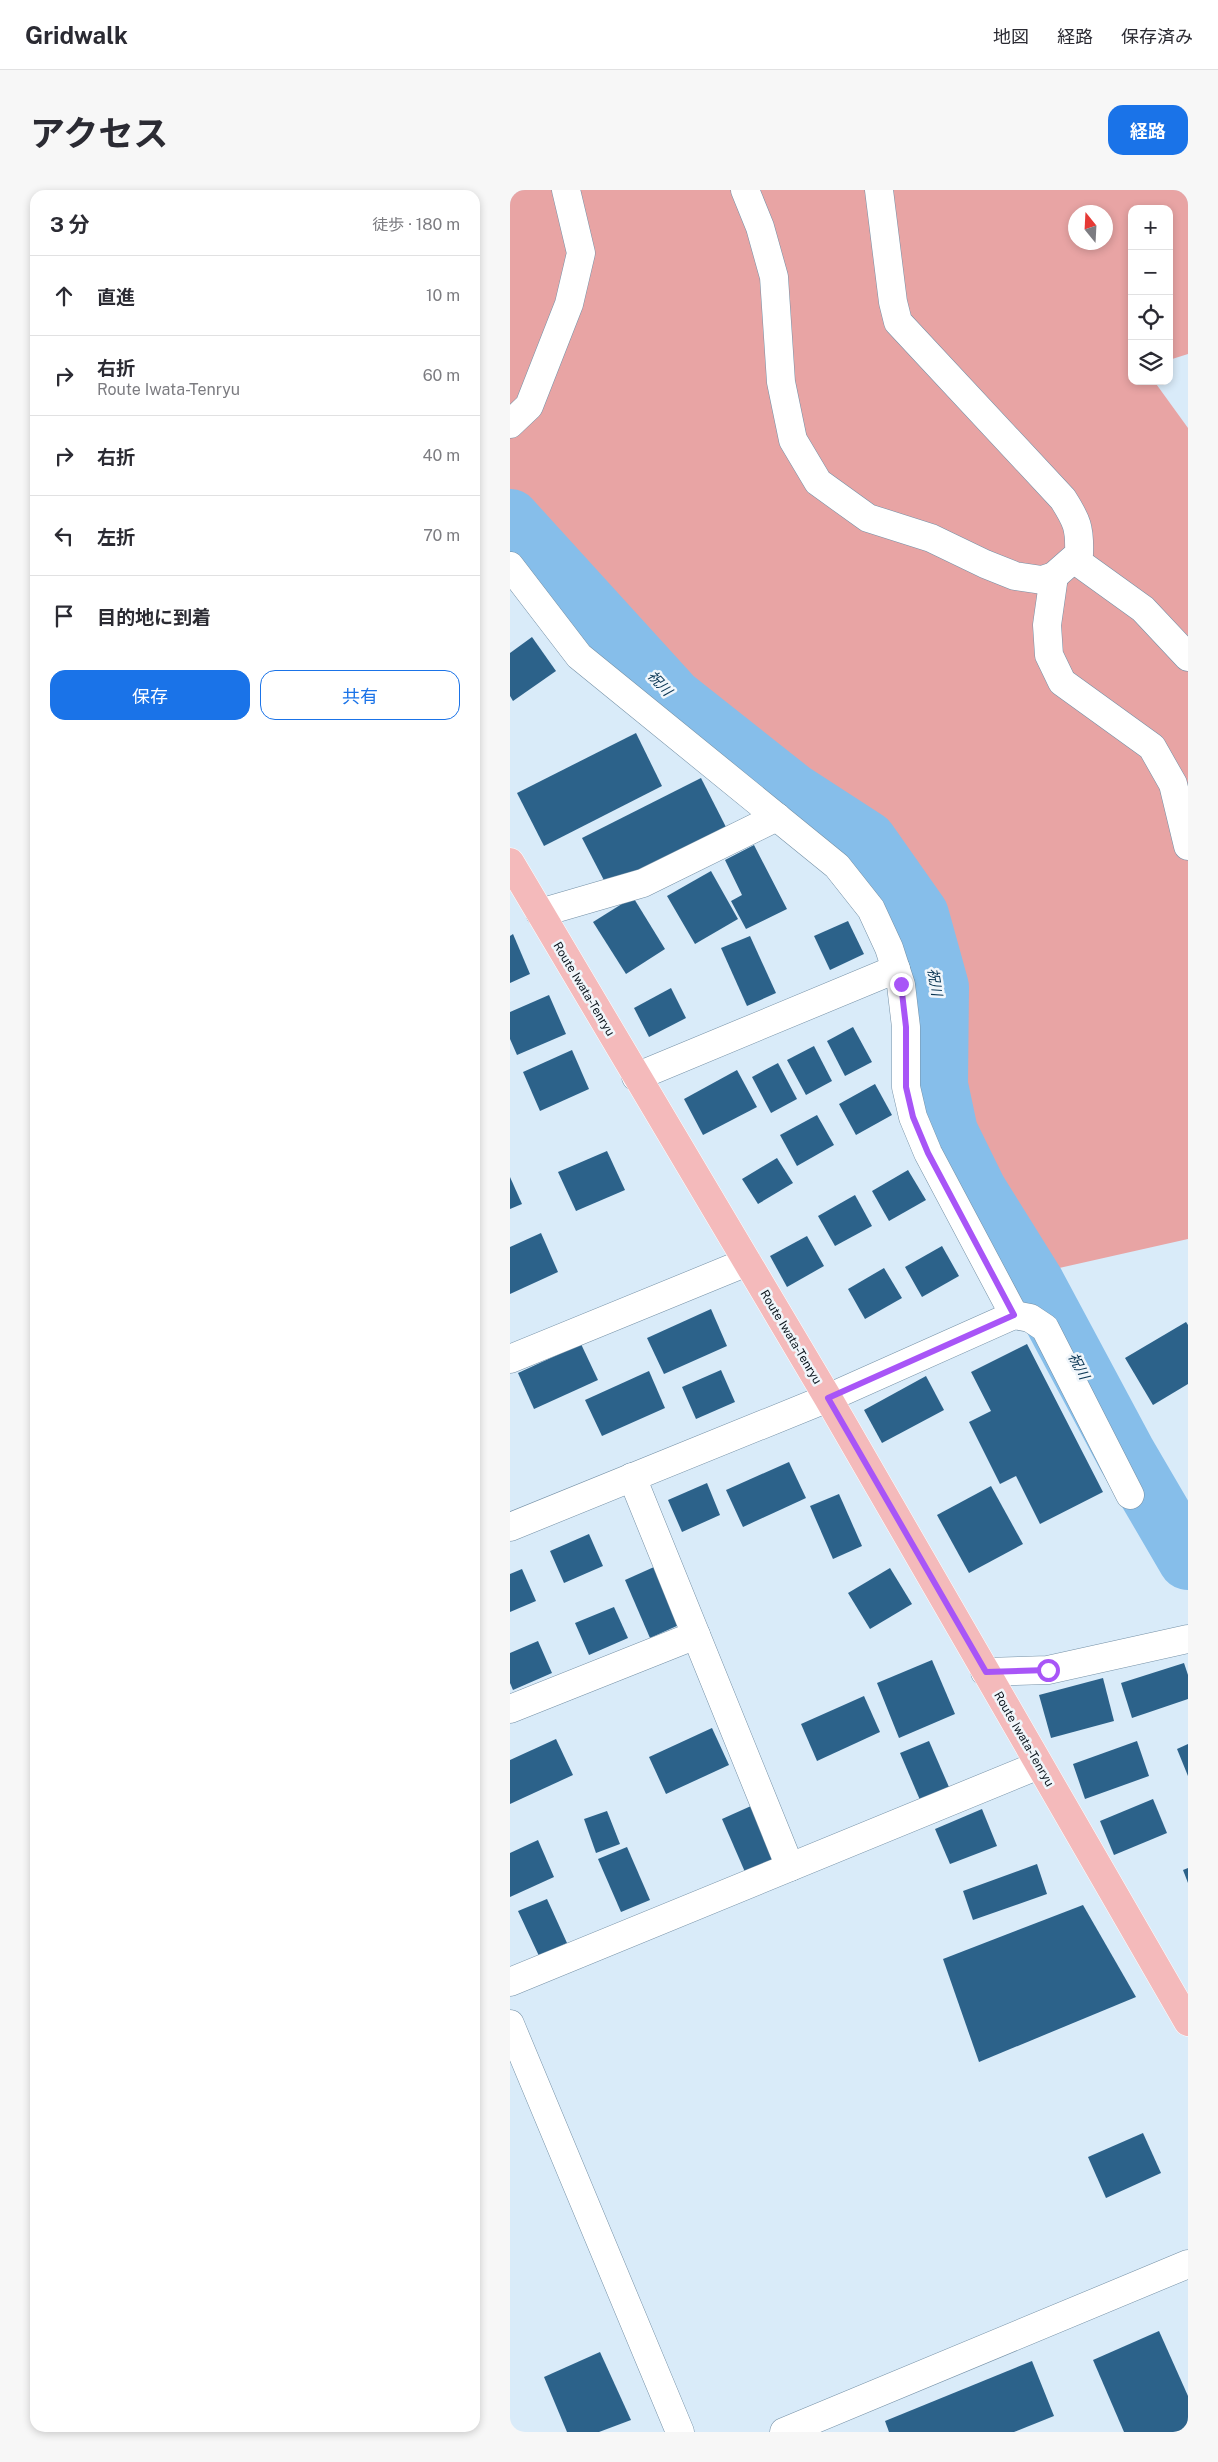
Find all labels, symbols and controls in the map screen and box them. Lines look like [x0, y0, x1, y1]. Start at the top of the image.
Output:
text: Gridwalk [25, 21, 128, 49]
text: 地図 [993, 26, 1029, 47]
text: 経路 [1057, 26, 1093, 47]
text: 保存済み [1121, 26, 1193, 47]
button: 経路 [1108, 105, 1188, 155]
text: アクセス [30, 113, 168, 154]
north arrow [1068, 205, 1113, 250]
map controls [1128, 205, 1173, 385]
button: + [1128, 205, 1173, 250]
text: 3 分 [50, 212, 90, 237]
text: 徒歩 · 180 m [372, 215, 460, 234]
button: − [1128, 250, 1173, 295]
icon: ahead [50, 282, 78, 310]
text: 直進 [97, 286, 135, 308]
text: 10 m [426, 286, 460, 305]
button: locate [1128, 295, 1173, 340]
button: layers [1128, 340, 1173, 385]
text: 右折 [97, 357, 135, 379]
icon: right [50, 362, 78, 390]
text: 60 m [423, 366, 460, 385]
text: Route Iwata-Tenryu [97, 380, 240, 399]
icon: right [50, 442, 78, 470]
text: 右折 [97, 446, 135, 468]
text: 40 m [422, 446, 460, 465]
icon: left [50, 522, 78, 550]
text: 左折 [97, 526, 135, 548]
text: 70 m [423, 526, 460, 545]
icon: arrive [50, 602, 78, 630]
text: 目的地に到着 [97, 606, 211, 628]
water label: 祝川 [645, 667, 677, 700]
button: 保存 [50, 670, 250, 720]
button: 共有 [260, 670, 460, 720]
street label: Route Iwata-Tenryu [550, 939, 618, 1039]
water label: 祝川 [925, 967, 946, 999]
route end [890, 973, 913, 996]
street label: Route Iwata-Tenryu [757, 1287, 825, 1387]
water label: 祝川 [1065, 1350, 1094, 1384]
route start [1037, 1659, 1060, 1682]
street label: Route Iwata-Tenryu [991, 1689, 1057, 1789]

